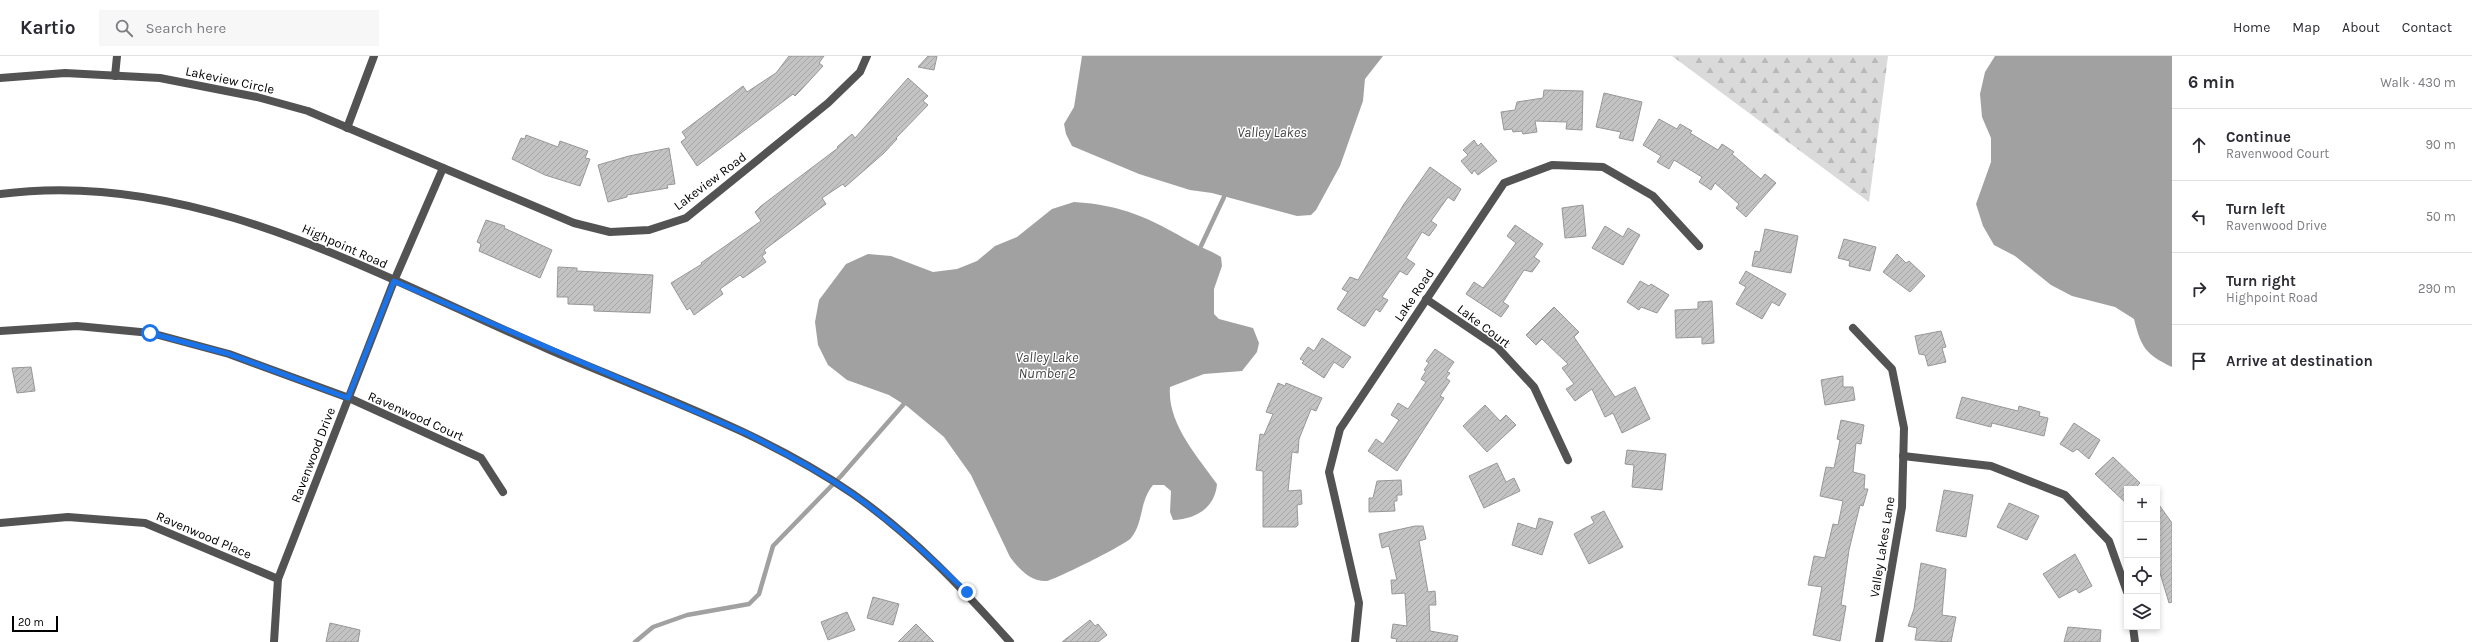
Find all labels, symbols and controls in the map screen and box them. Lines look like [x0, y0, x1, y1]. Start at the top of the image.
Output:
search box [99, 10, 379, 46]
text: Kartio [20, 17, 75, 39]
icon: search [113, 17, 135, 39]
text: Search here [145, 19, 226, 37]
text: Home [2233, 19, 2270, 36]
text: Map [2292, 19, 2320, 36]
text: About [2342, 19, 2380, 36]
text: Contact [2402, 19, 2452, 36]
street label: Lakeview Circle [184, 63, 276, 97]
text: 6 min [2188, 72, 2235, 92]
text: Walk · 430 m [2380, 75, 2456, 90]
water label: Valley Lakes [1237, 124, 1307, 141]
text: Continue [2226, 128, 2291, 146]
icon: ahead [2188, 134, 2210, 156]
text: 90 m [2425, 137, 2456, 152]
text: Ravenwood Court [2226, 146, 2329, 161]
street label: Lakeview Road [671, 149, 749, 213]
text: Turn left [2226, 200, 2285, 218]
icon: left [2188, 206, 2210, 228]
text: 50 m [2426, 209, 2456, 224]
text: Ravenwood Drive [2226, 218, 2327, 233]
street label: Highpoint Road [300, 220, 390, 272]
street label: Lake Road [1391, 266, 1437, 324]
text: Turn right [2226, 272, 2296, 290]
icon: right [2188, 278, 2210, 300]
text: 290 m [2418, 281, 2456, 296]
text: Highpoint Road [2226, 290, 2318, 305]
street label: Lake Court [1454, 301, 1514, 351]
route start [141, 324, 159, 342]
water label: Valley Lake Number 2 [1016, 349, 1079, 382]
icon: arrive [2188, 350, 2210, 372]
text: Arrive at destination [2226, 352, 2373, 370]
street label: Ravenwood Court [366, 388, 466, 444]
street label: Ravenwood Drive [288, 405, 338, 505]
map controls [2124, 486, 2160, 630]
button: + [2124, 486, 2160, 522]
street label: Valley Lakes Lane [1867, 495, 1897, 599]
street label: Ravenwood Place [154, 508, 254, 562]
button: − [2124, 522, 2160, 558]
button: locate [2124, 558, 2160, 594]
route end [958, 583, 976, 601]
button: layers [2124, 594, 2160, 630]
scale bar [12, 614, 58, 633]
text: 20 m [18, 616, 44, 629]

